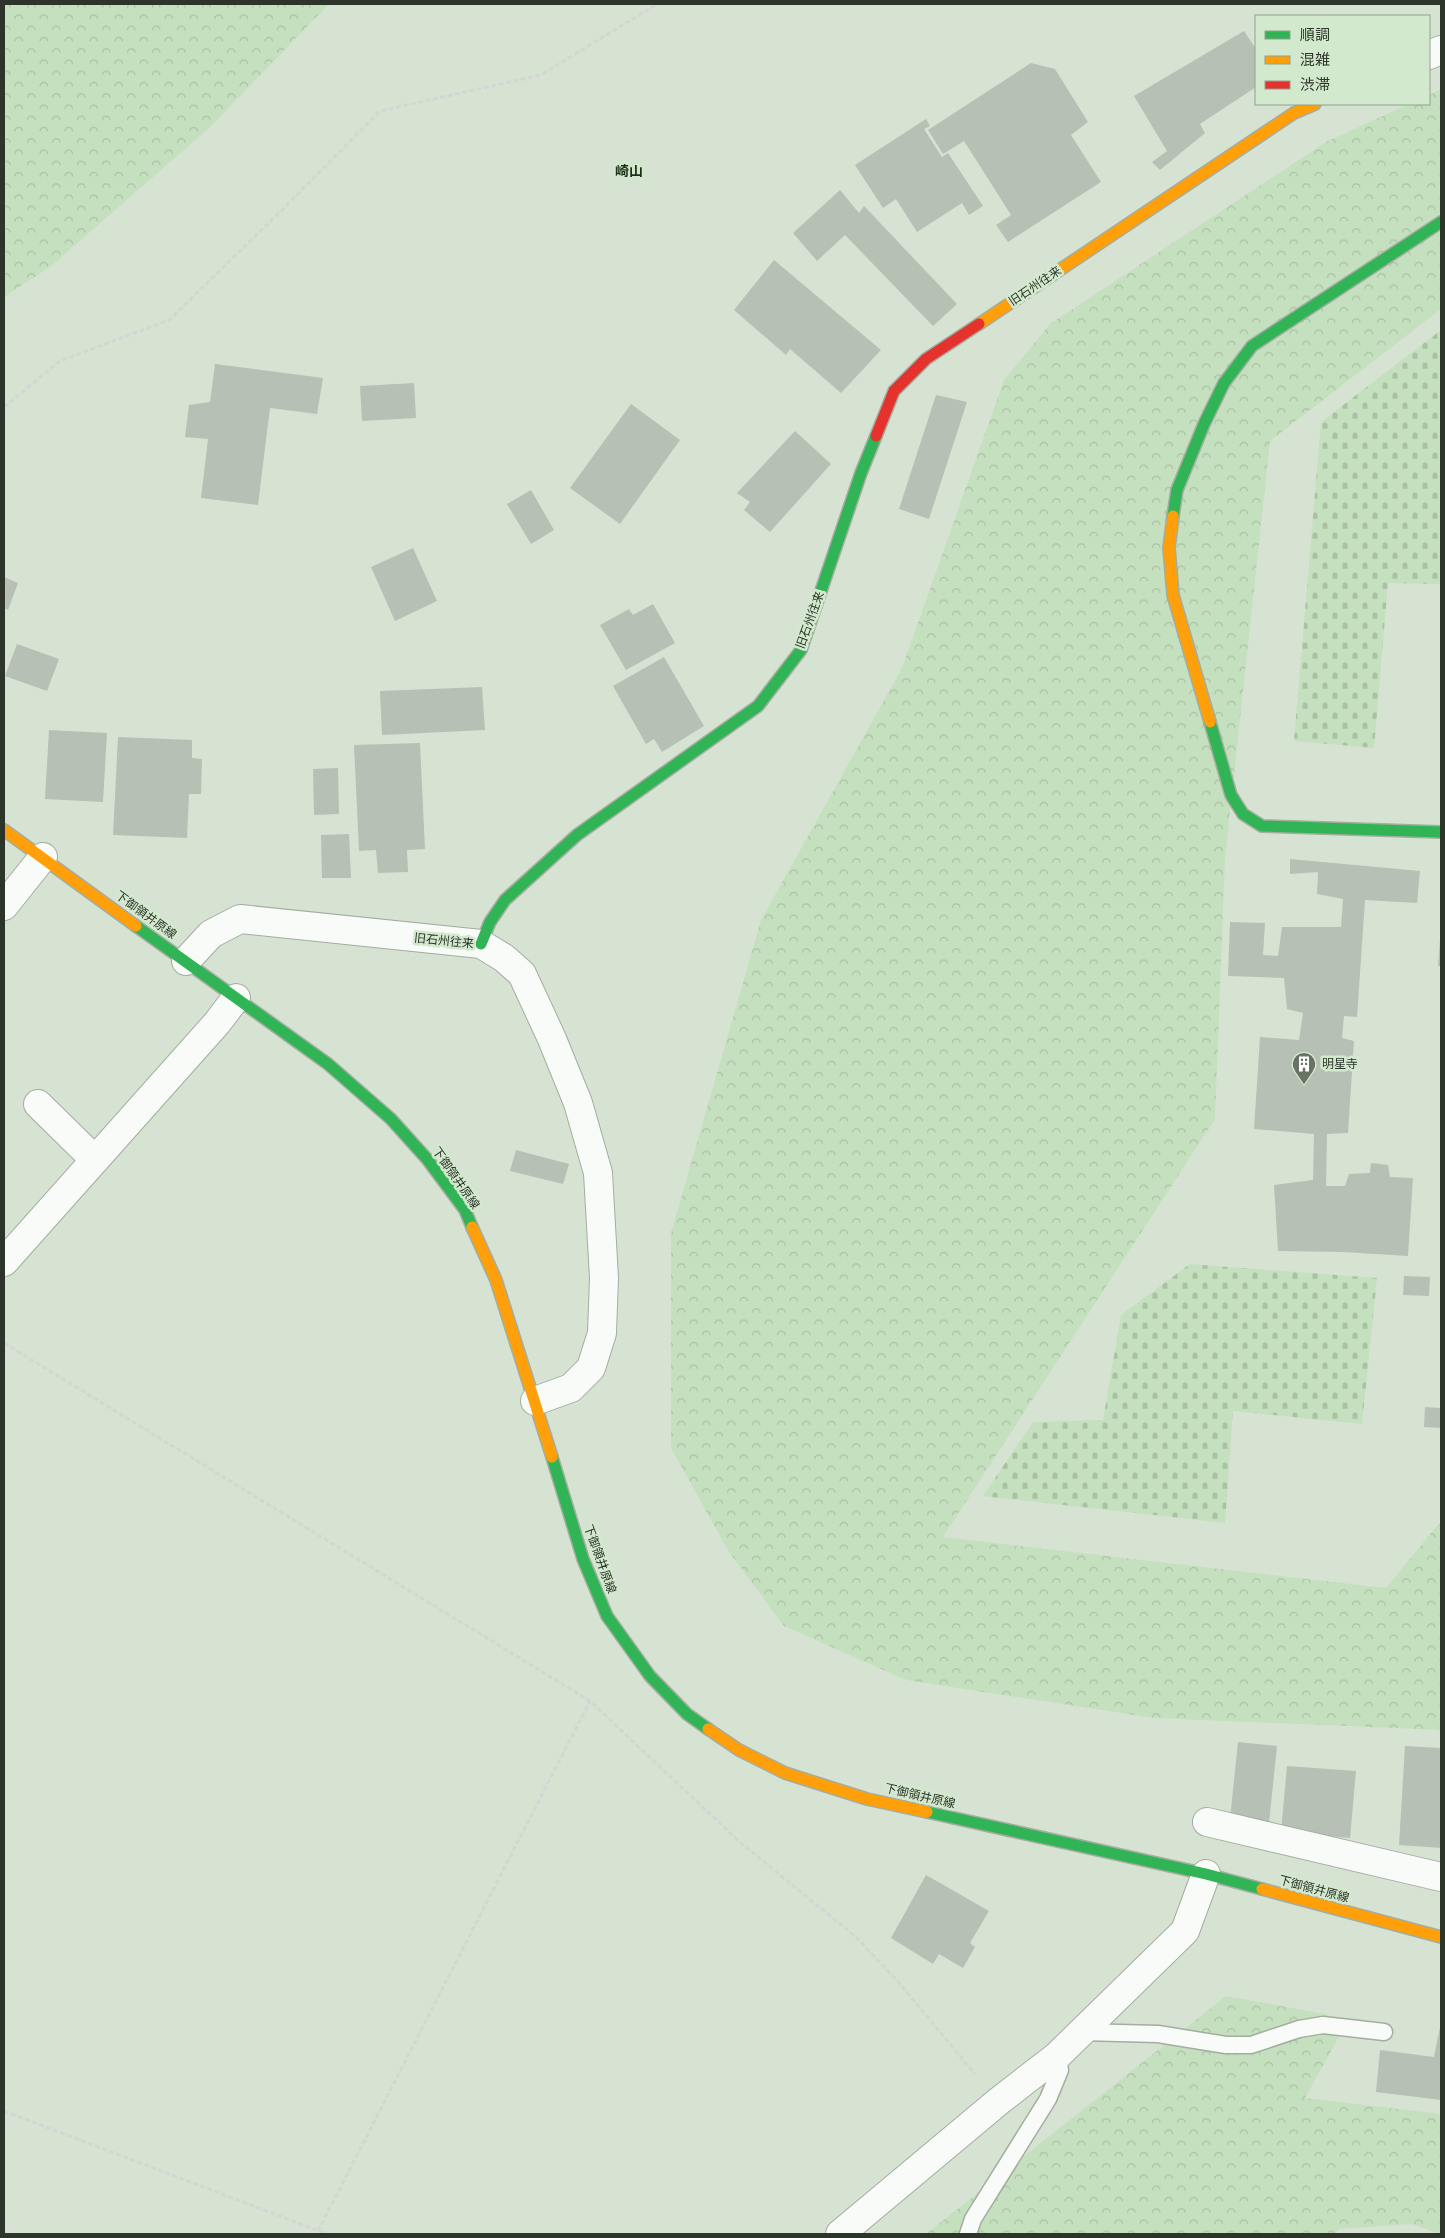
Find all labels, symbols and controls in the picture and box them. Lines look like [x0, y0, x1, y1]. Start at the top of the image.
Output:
legend [1255, 15, 1430, 105]
text: 順調 [1300, 26, 1330, 44]
text: 混雑 [1300, 51, 1330, 69]
text: 渋滞 [1300, 76, 1330, 94]
district label: 崎山 [615, 163, 643, 180]
street label: 旧石州往来 [1006, 263, 1064, 309]
street label: 旧石州往来 [793, 589, 827, 651]
street label: 下御領井原線 [113, 888, 179, 942]
street label: 旧石州往来 [413, 931, 475, 951]
building icon: 明星寺 [1291, 1051, 1317, 1085]
place label: 明星寺 [1322, 1057, 1358, 1071]
street label: 下御領井原線 [430, 1144, 482, 1212]
street label: 下御領井原線 [581, 1523, 619, 1595]
street label: 下御領井原線 [883, 1781, 957, 1811]
street label: 下御領井原線 [1277, 1873, 1351, 1905]

